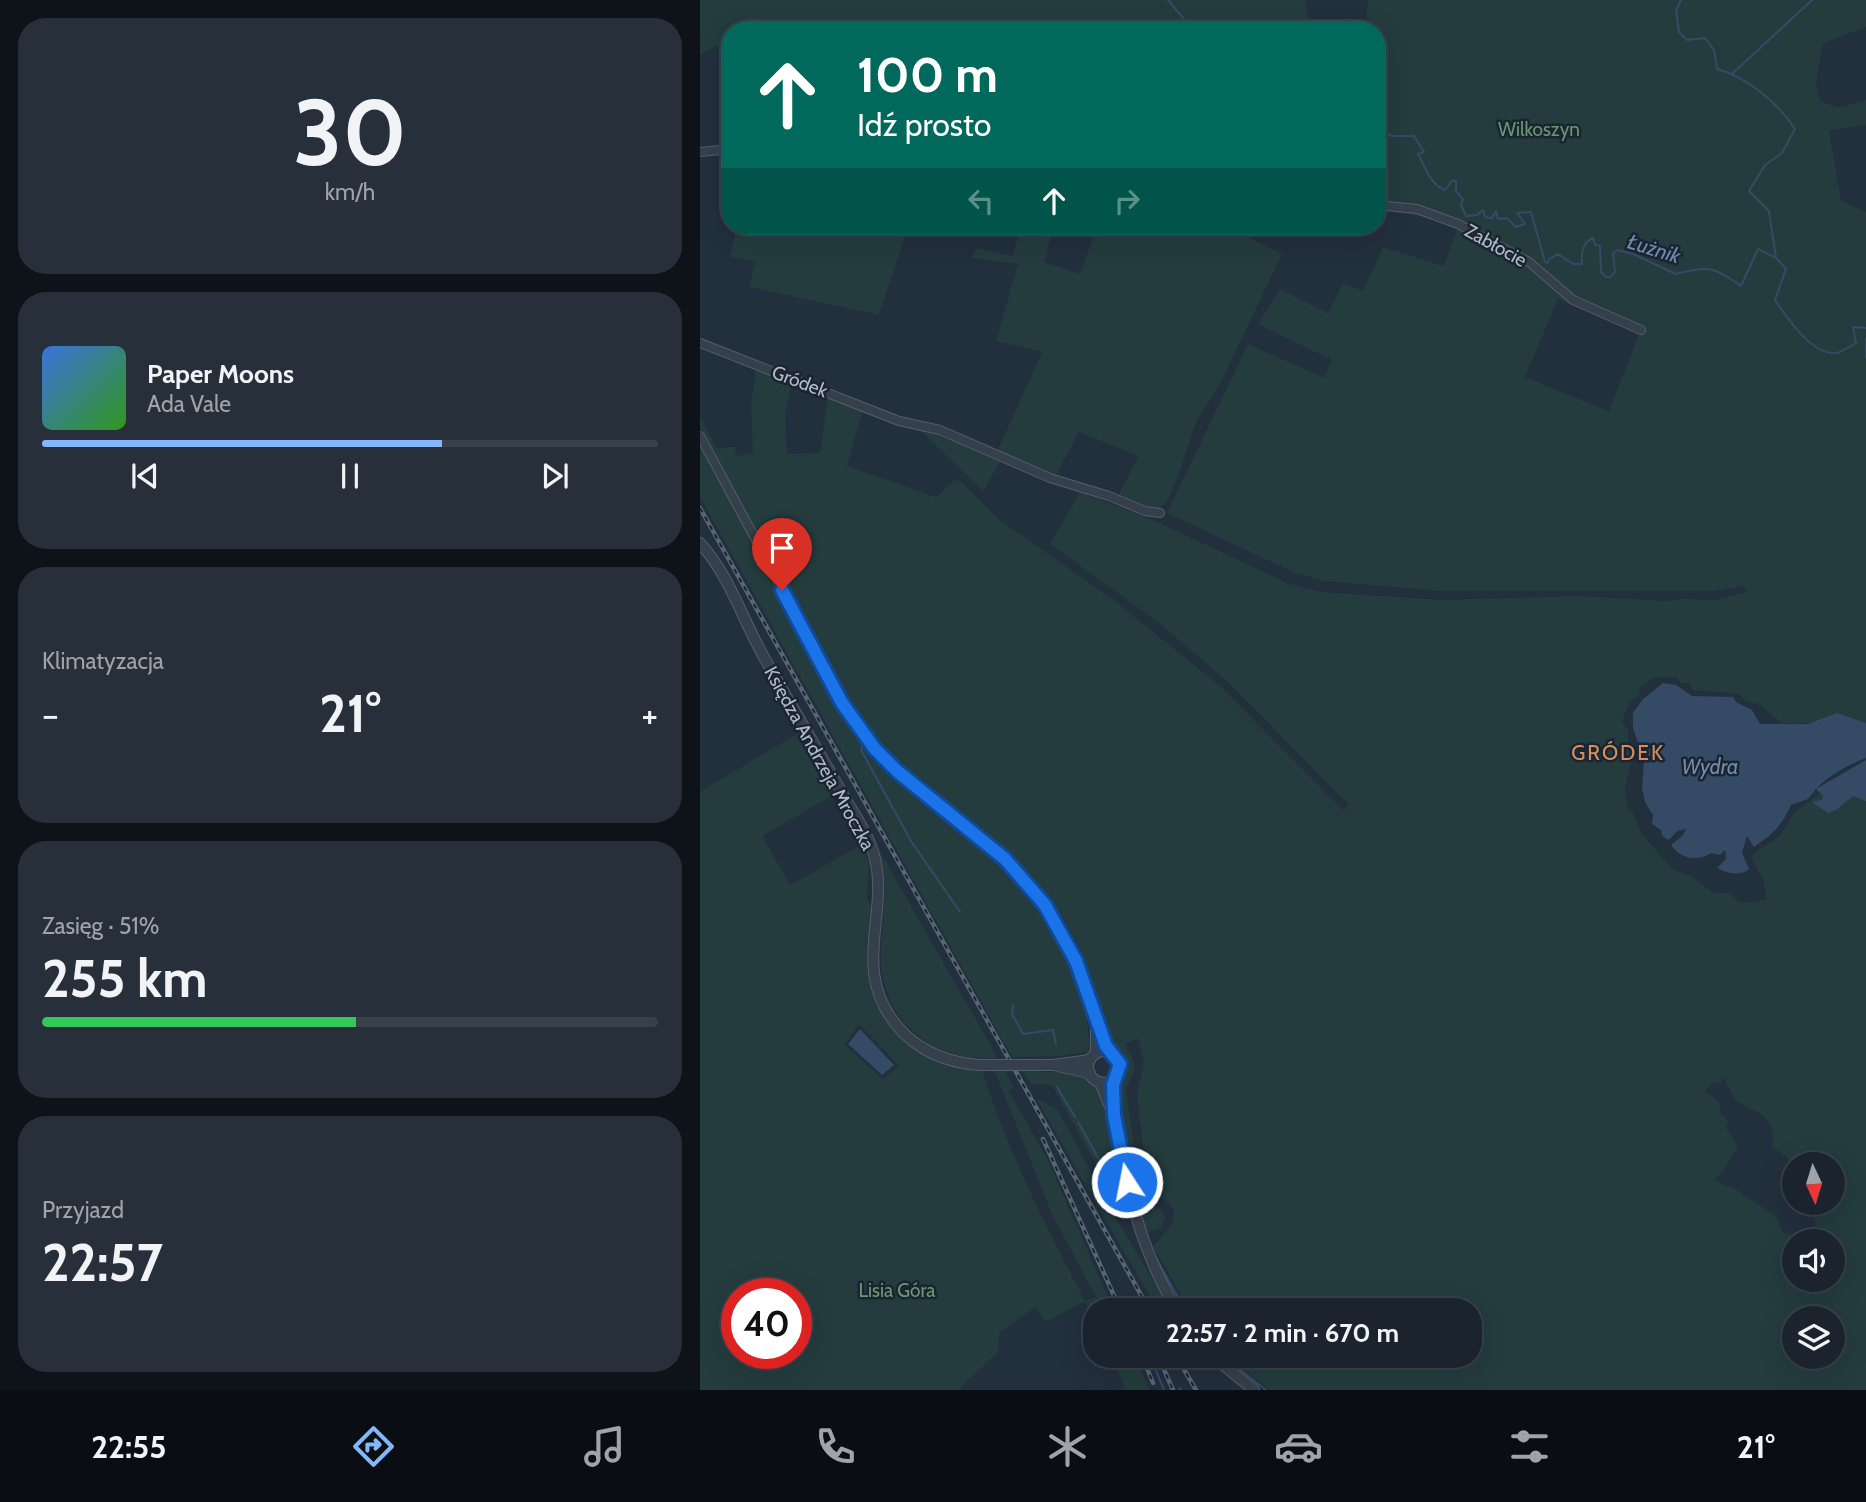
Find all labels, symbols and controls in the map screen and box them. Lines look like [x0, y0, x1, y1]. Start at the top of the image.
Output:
text: 100 m [857, 45, 998, 104]
icon: ahead [742, 49, 833, 140]
text: 30 [293, 77, 407, 188]
text: Idź prosto [857, 105, 991, 144]
park label: Wilkoszyn [1498, 118, 1580, 141]
text: km/h [325, 178, 375, 206]
icon: left [962, 182, 1000, 220]
icon: ahead [1035, 182, 1073, 220]
icon: right [1108, 182, 1146, 220]
street label: Zabłocie [1461, 219, 1531, 272]
water label: Łużnik [1625, 229, 1684, 269]
text: Paper Moons [147, 358, 294, 390]
street label: Gródek [769, 360, 831, 403]
text: Ada Vale [147, 390, 231, 418]
icon: previous [126, 457, 164, 495]
icon: pause [331, 457, 369, 495]
icon: next [536, 457, 574, 495]
pin [752, 518, 812, 590]
icon: arrive [763, 529, 801, 567]
text: Klimatyzacja [42, 647, 164, 675]
street label: Księdza Andrzeja Mroczka [759, 662, 880, 854]
text: 21° [319, 682, 381, 745]
text: − [42, 691, 59, 738]
text: + [641, 691, 658, 738]
district label: GRÓDEK [1571, 740, 1665, 765]
water label: Wydra [1682, 754, 1738, 779]
text: Zasięg · 51% [42, 912, 160, 940]
text: 255 km [42, 947, 207, 1010]
position arrow [1090, 1145, 1164, 1219]
north arrow [1782, 1152, 1844, 1214]
map controls [1782, 1152, 1845, 1369]
text: Przyjazd [42, 1196, 124, 1224]
button: sound [1782, 1229, 1845, 1292]
text: 22:57 [42, 1231, 163, 1294]
speed limit sign: 40 [721, 1278, 812, 1369]
park label: Lisia Góra [859, 1279, 935, 1302]
button: layers [1782, 1306, 1845, 1369]
text: 22:57 · 2 min · 670 m [1166, 1317, 1399, 1349]
icon: directions [349, 1422, 398, 1471]
icon: music [580, 1422, 629, 1471]
icon: phone [811, 1422, 860, 1471]
icon: climate [1043, 1422, 1092, 1471]
icon: car [1274, 1422, 1323, 1471]
icon: filters [1505, 1422, 1554, 1471]
text: 22:55 [91, 1427, 167, 1466]
text: 21° [1737, 1427, 1775, 1466]

